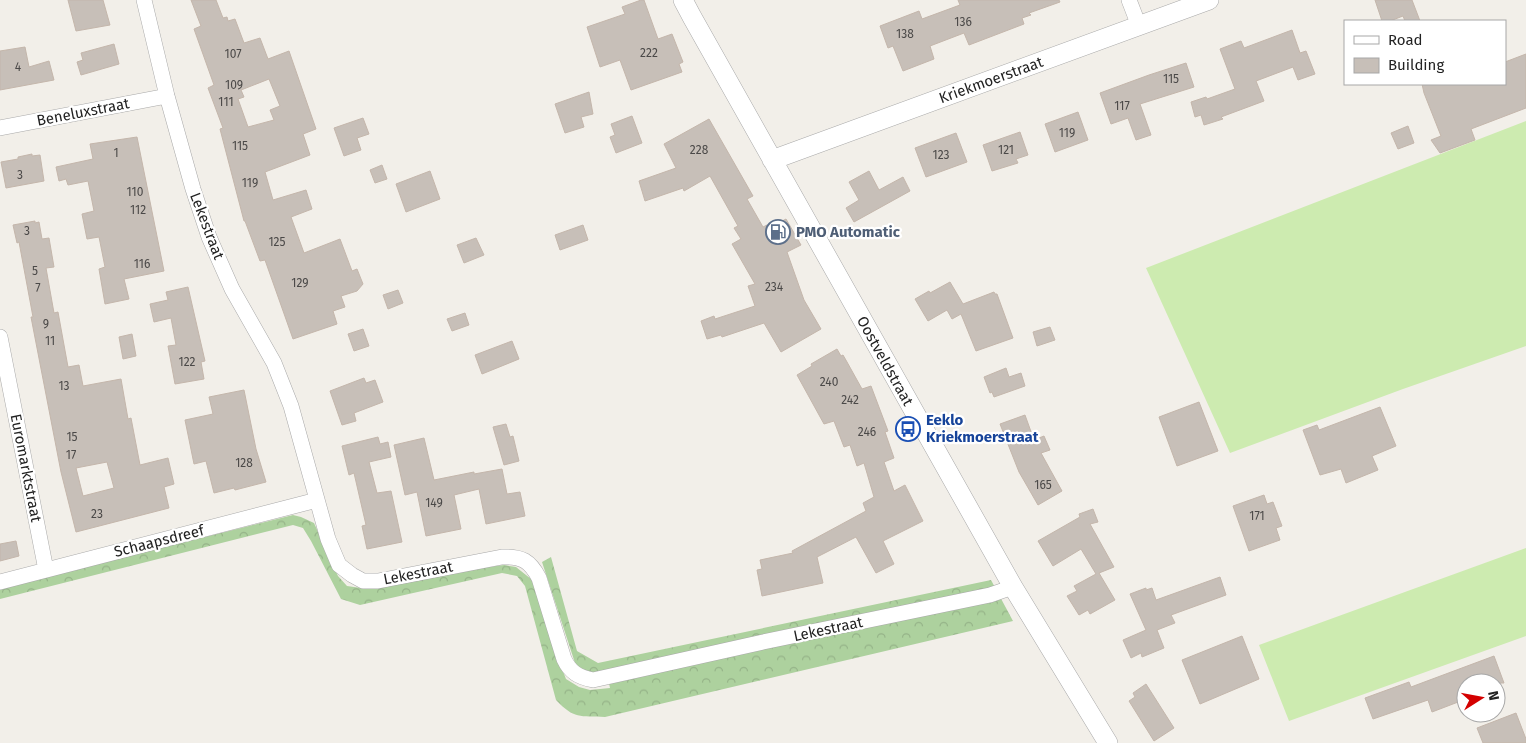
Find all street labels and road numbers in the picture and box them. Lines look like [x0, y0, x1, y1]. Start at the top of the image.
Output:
street label: Kriekmoerstraat [937, 53, 1046, 107]
street label: Beneluxstraat [35, 94, 131, 130]
street label: Lekestraat [186, 190, 228, 263]
street label: Oostveldstraat [853, 313, 917, 409]
street label: Euromarktstraat [7, 412, 45, 524]
street label: Schaapsdreef [112, 521, 207, 561]
street label: Lekestraat [382, 557, 455, 589]
street label: Lekestraat [792, 613, 865, 645]

